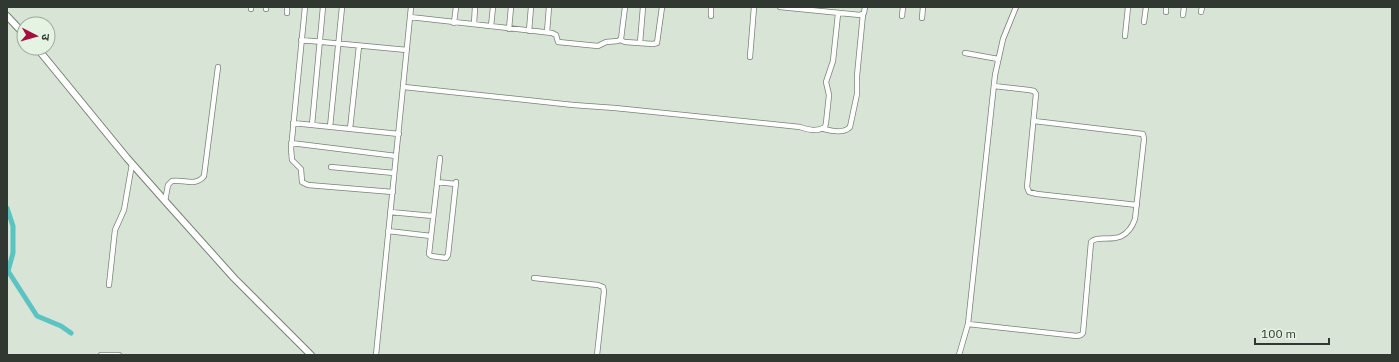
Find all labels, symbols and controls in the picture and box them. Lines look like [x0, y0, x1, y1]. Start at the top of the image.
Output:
north arrow [16, 16, 56, 56]
text: उ [39, 33, 53, 42]
scale bar [1255, 320, 1329, 346]
text: 100 m [1261, 326, 1296, 341]

